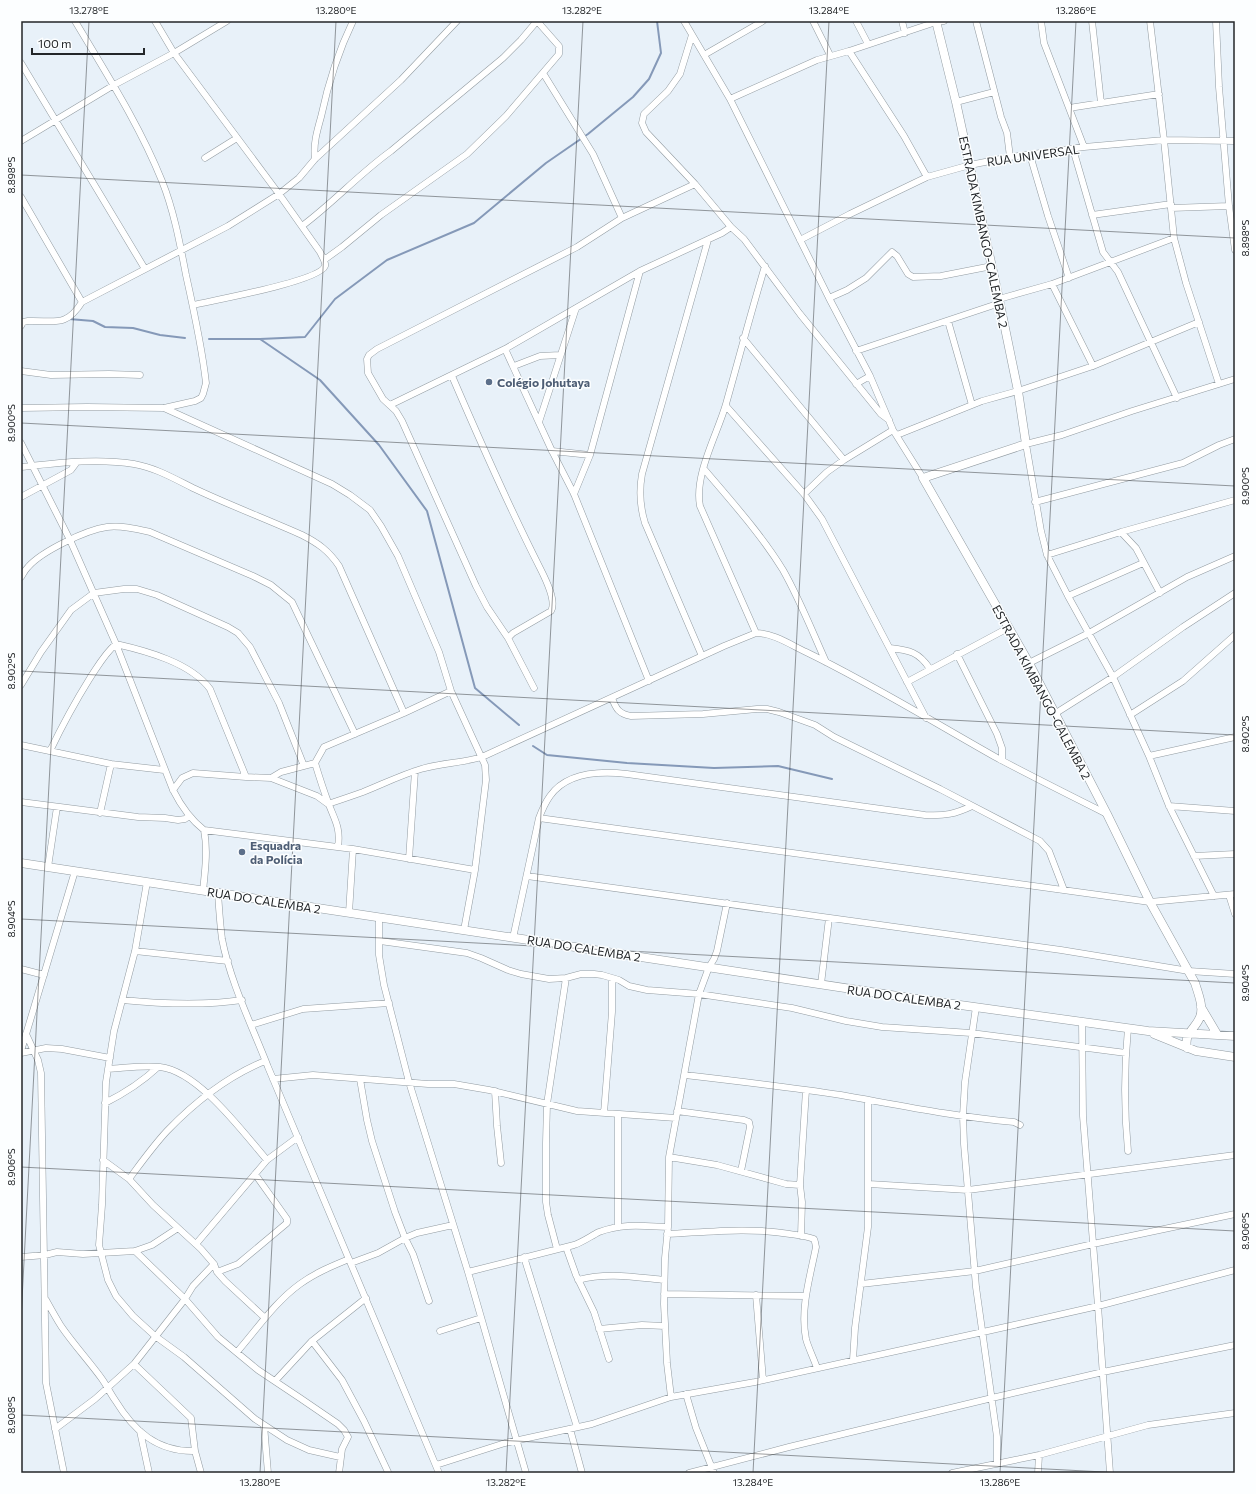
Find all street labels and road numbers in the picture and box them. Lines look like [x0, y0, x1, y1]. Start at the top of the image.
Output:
street label: ESTRADA KIMBANGO-CALEMBA 2 [957, 135, 1011, 329]
street label: RUA UNIVERSAL [986, 142, 1080, 168]
street label: ESTRADA KIMBANGO-CALEMBA 2 [990, 602, 1094, 782]
street label: RUA DO CALEMBA 2 [206, 884, 322, 916]
street label: RUA DO CALEMBA 2 [526, 932, 642, 964]
street label: RUA DO CALEMBA 2 [846, 982, 962, 1012]

